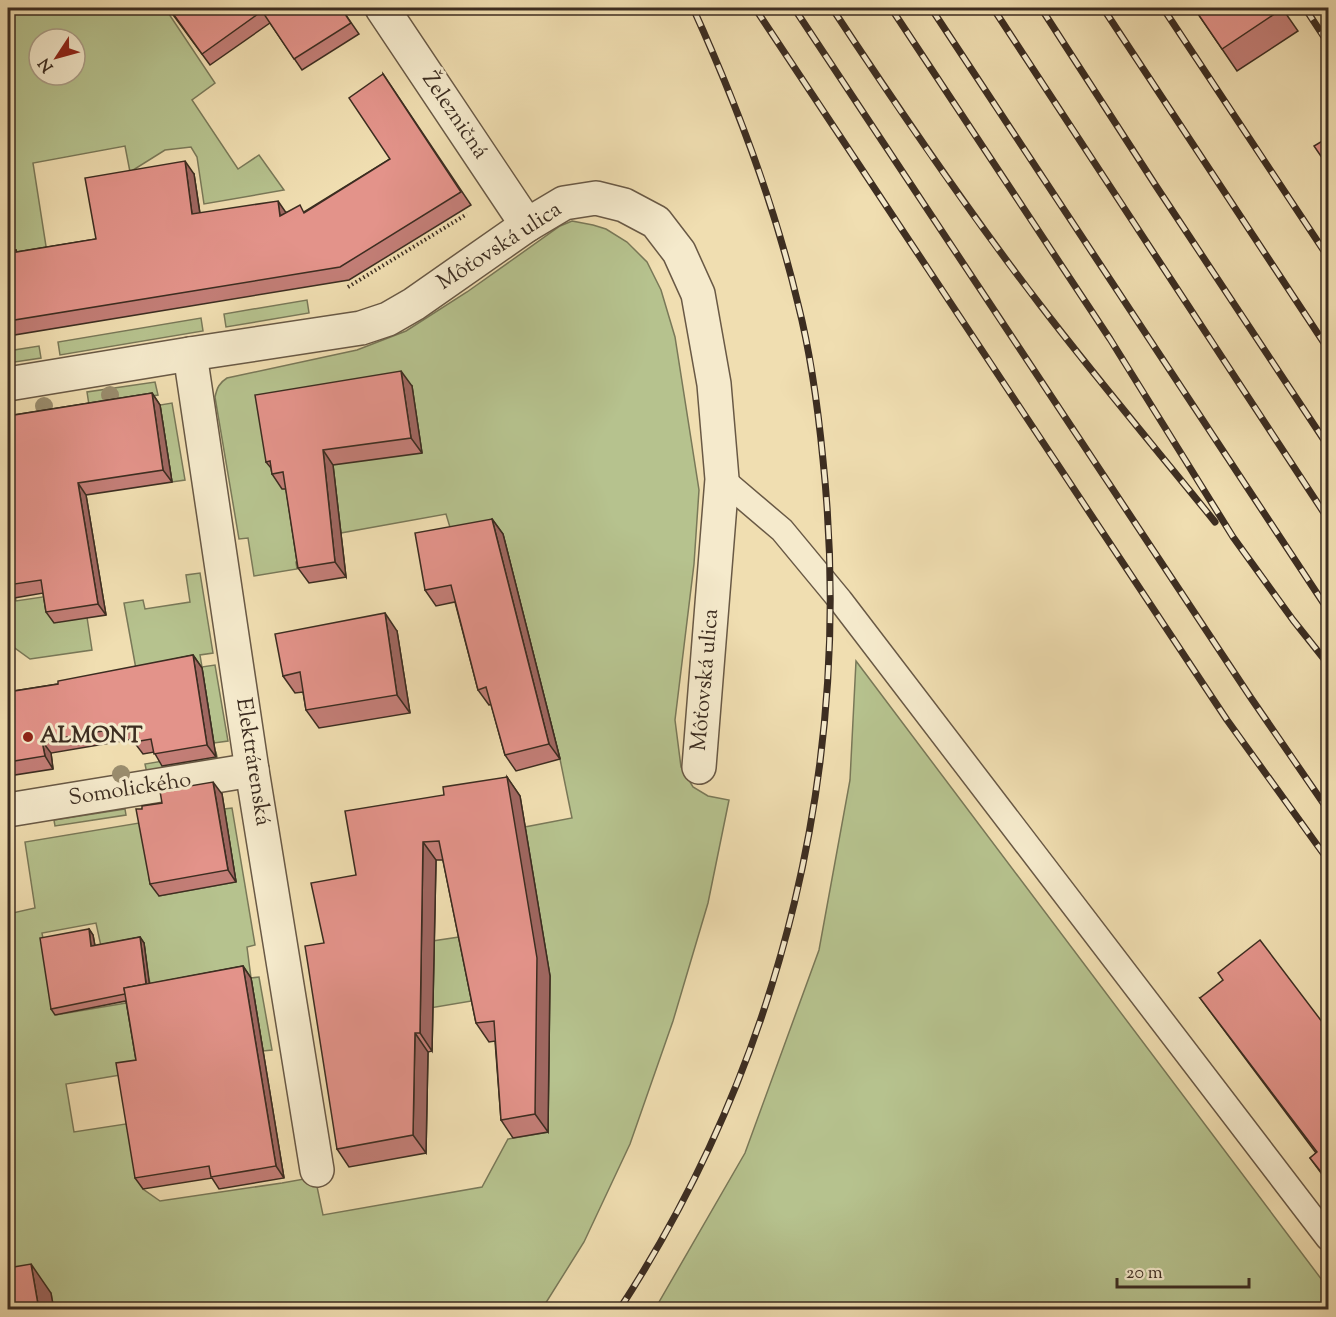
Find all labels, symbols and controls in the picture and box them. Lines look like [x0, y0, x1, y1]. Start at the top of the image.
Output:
north arrow [27, 27, 87, 87]
text: N [34, 52, 60, 76]
street label: Železničná [413, 66, 495, 166]
street label: Môťovská ulica [431, 195, 569, 299]
street label: Môťovská ulica [684, 608, 728, 752]
street label: Elektrárenská [226, 696, 278, 828]
place label: ALMONT [40, 721, 143, 753]
marker: ALMONT [21, 730, 35, 744]
street label: Somolického [66, 765, 194, 815]
scale bar [1117, 1251, 1249, 1289]
text: 20 m [1126, 1261, 1163, 1287]

